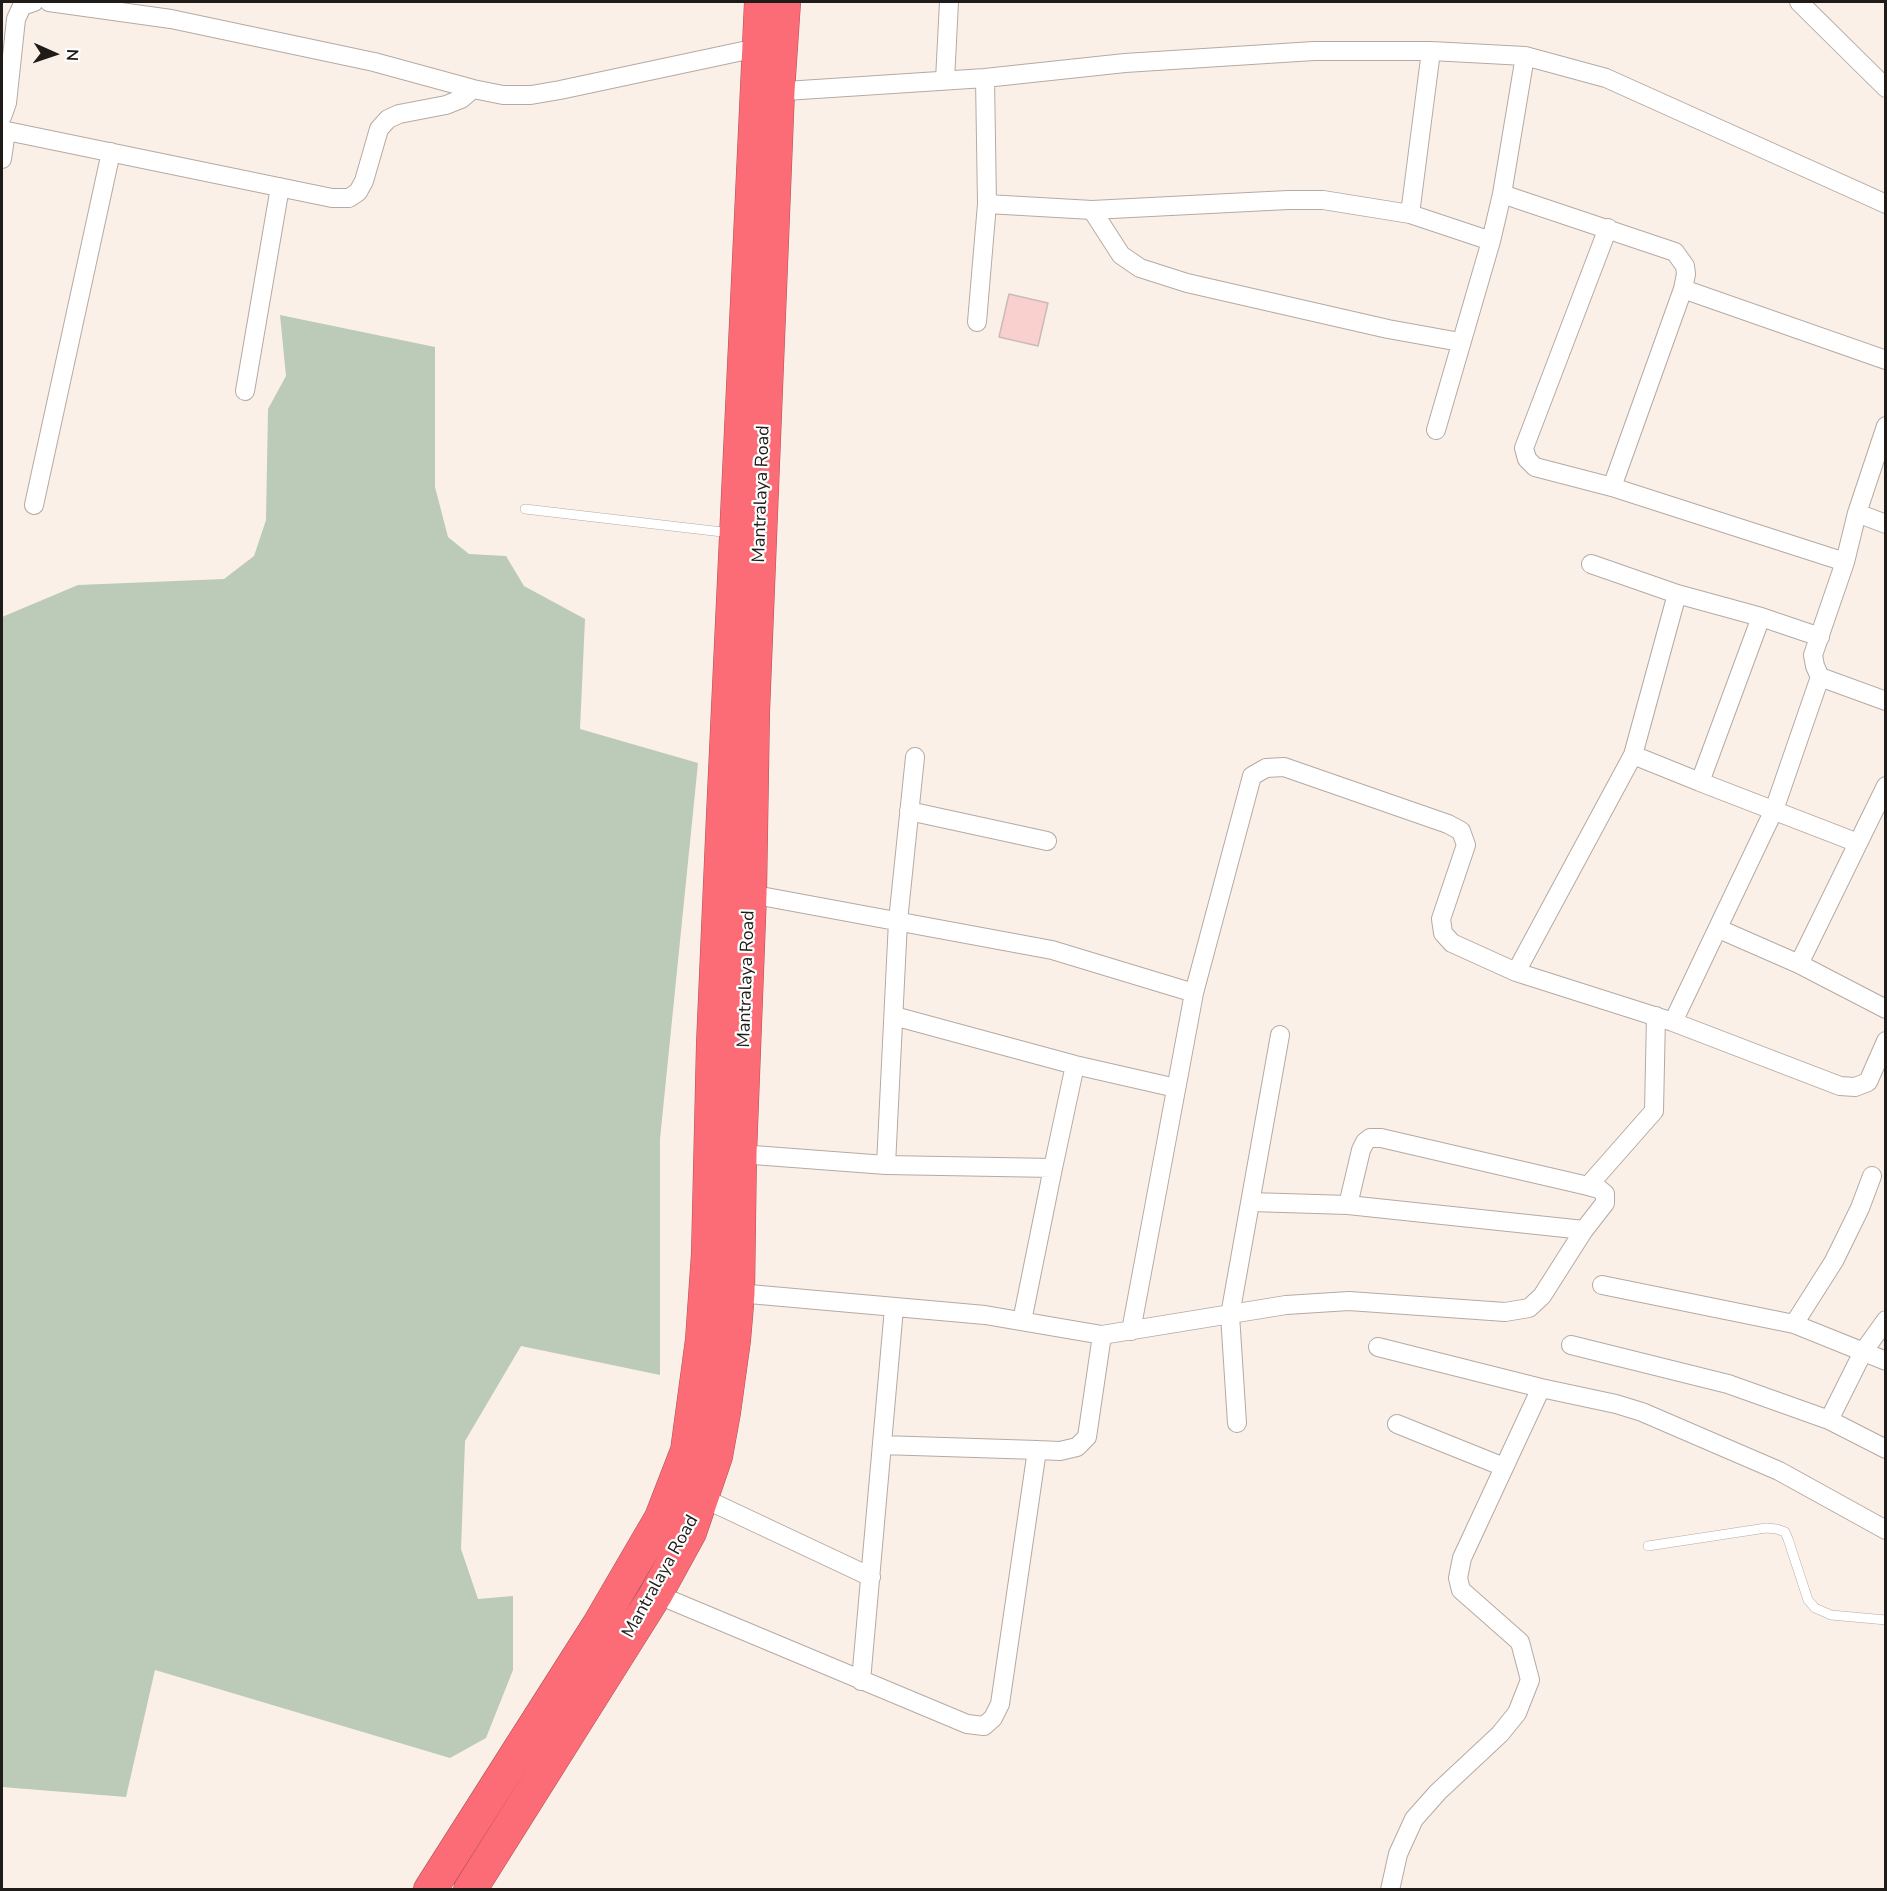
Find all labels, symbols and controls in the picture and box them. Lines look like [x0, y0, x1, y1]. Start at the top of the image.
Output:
north arrow [24, 24, 84, 84]
text: N [61, 48, 83, 61]
street label: Mantralaya Road [749, 425, 775, 563]
street label: Mantralaya Road [734, 910, 760, 1048]
street label: Mantralaya Road [618, 1512, 704, 1642]

